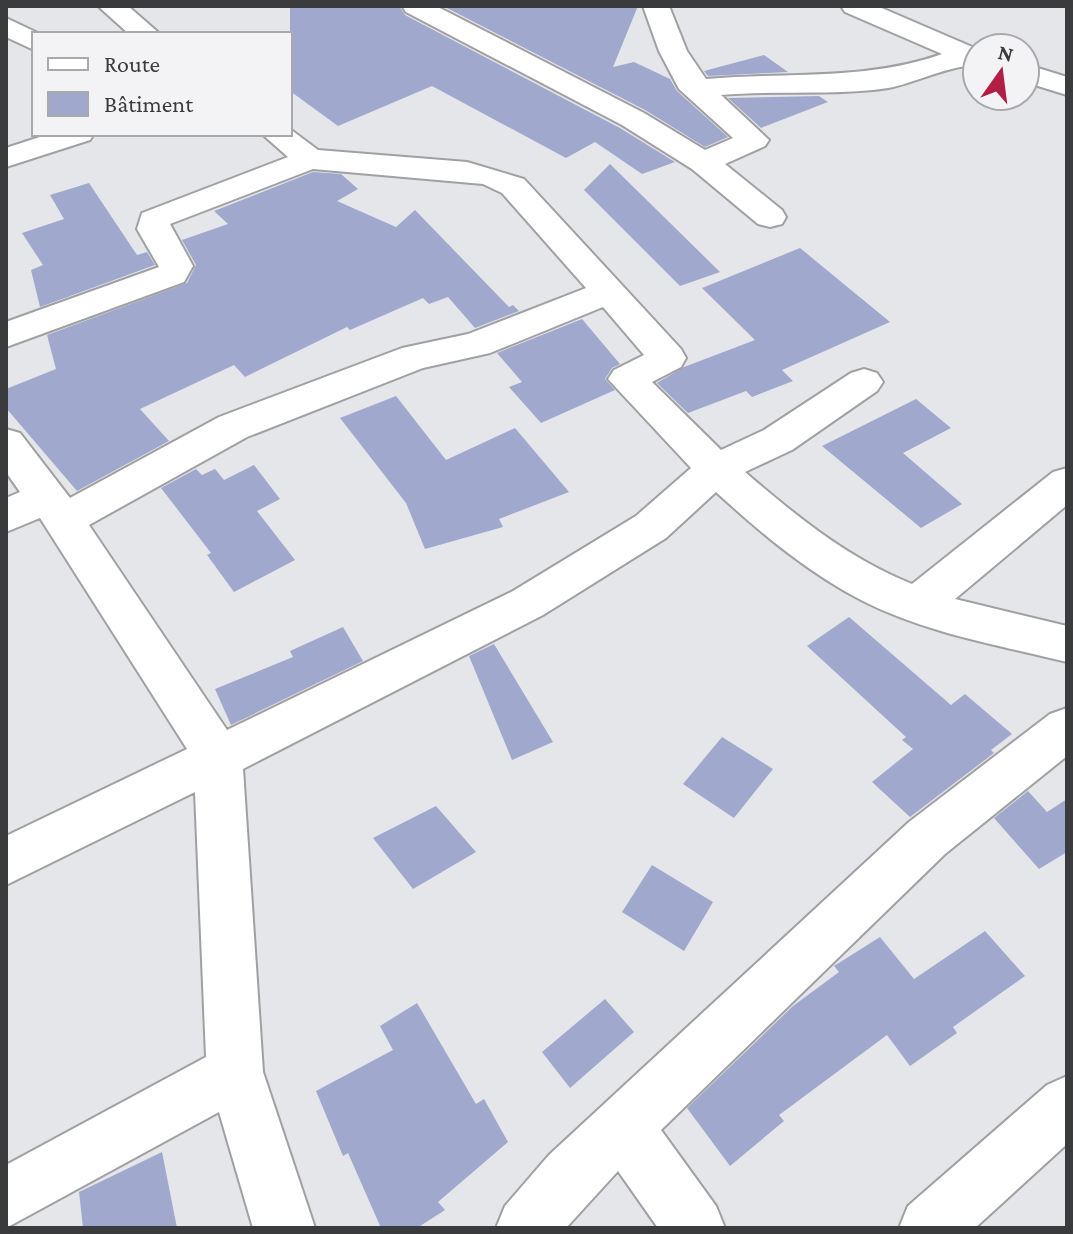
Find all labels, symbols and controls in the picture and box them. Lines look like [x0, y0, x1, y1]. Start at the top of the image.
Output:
legend [32, 32, 292, 136]
north arrow [961, 32, 1041, 112]
text: N [995, 39, 1016, 67]
text: Route [104, 50, 160, 77]
text: Bâtiment [104, 90, 194, 117]

